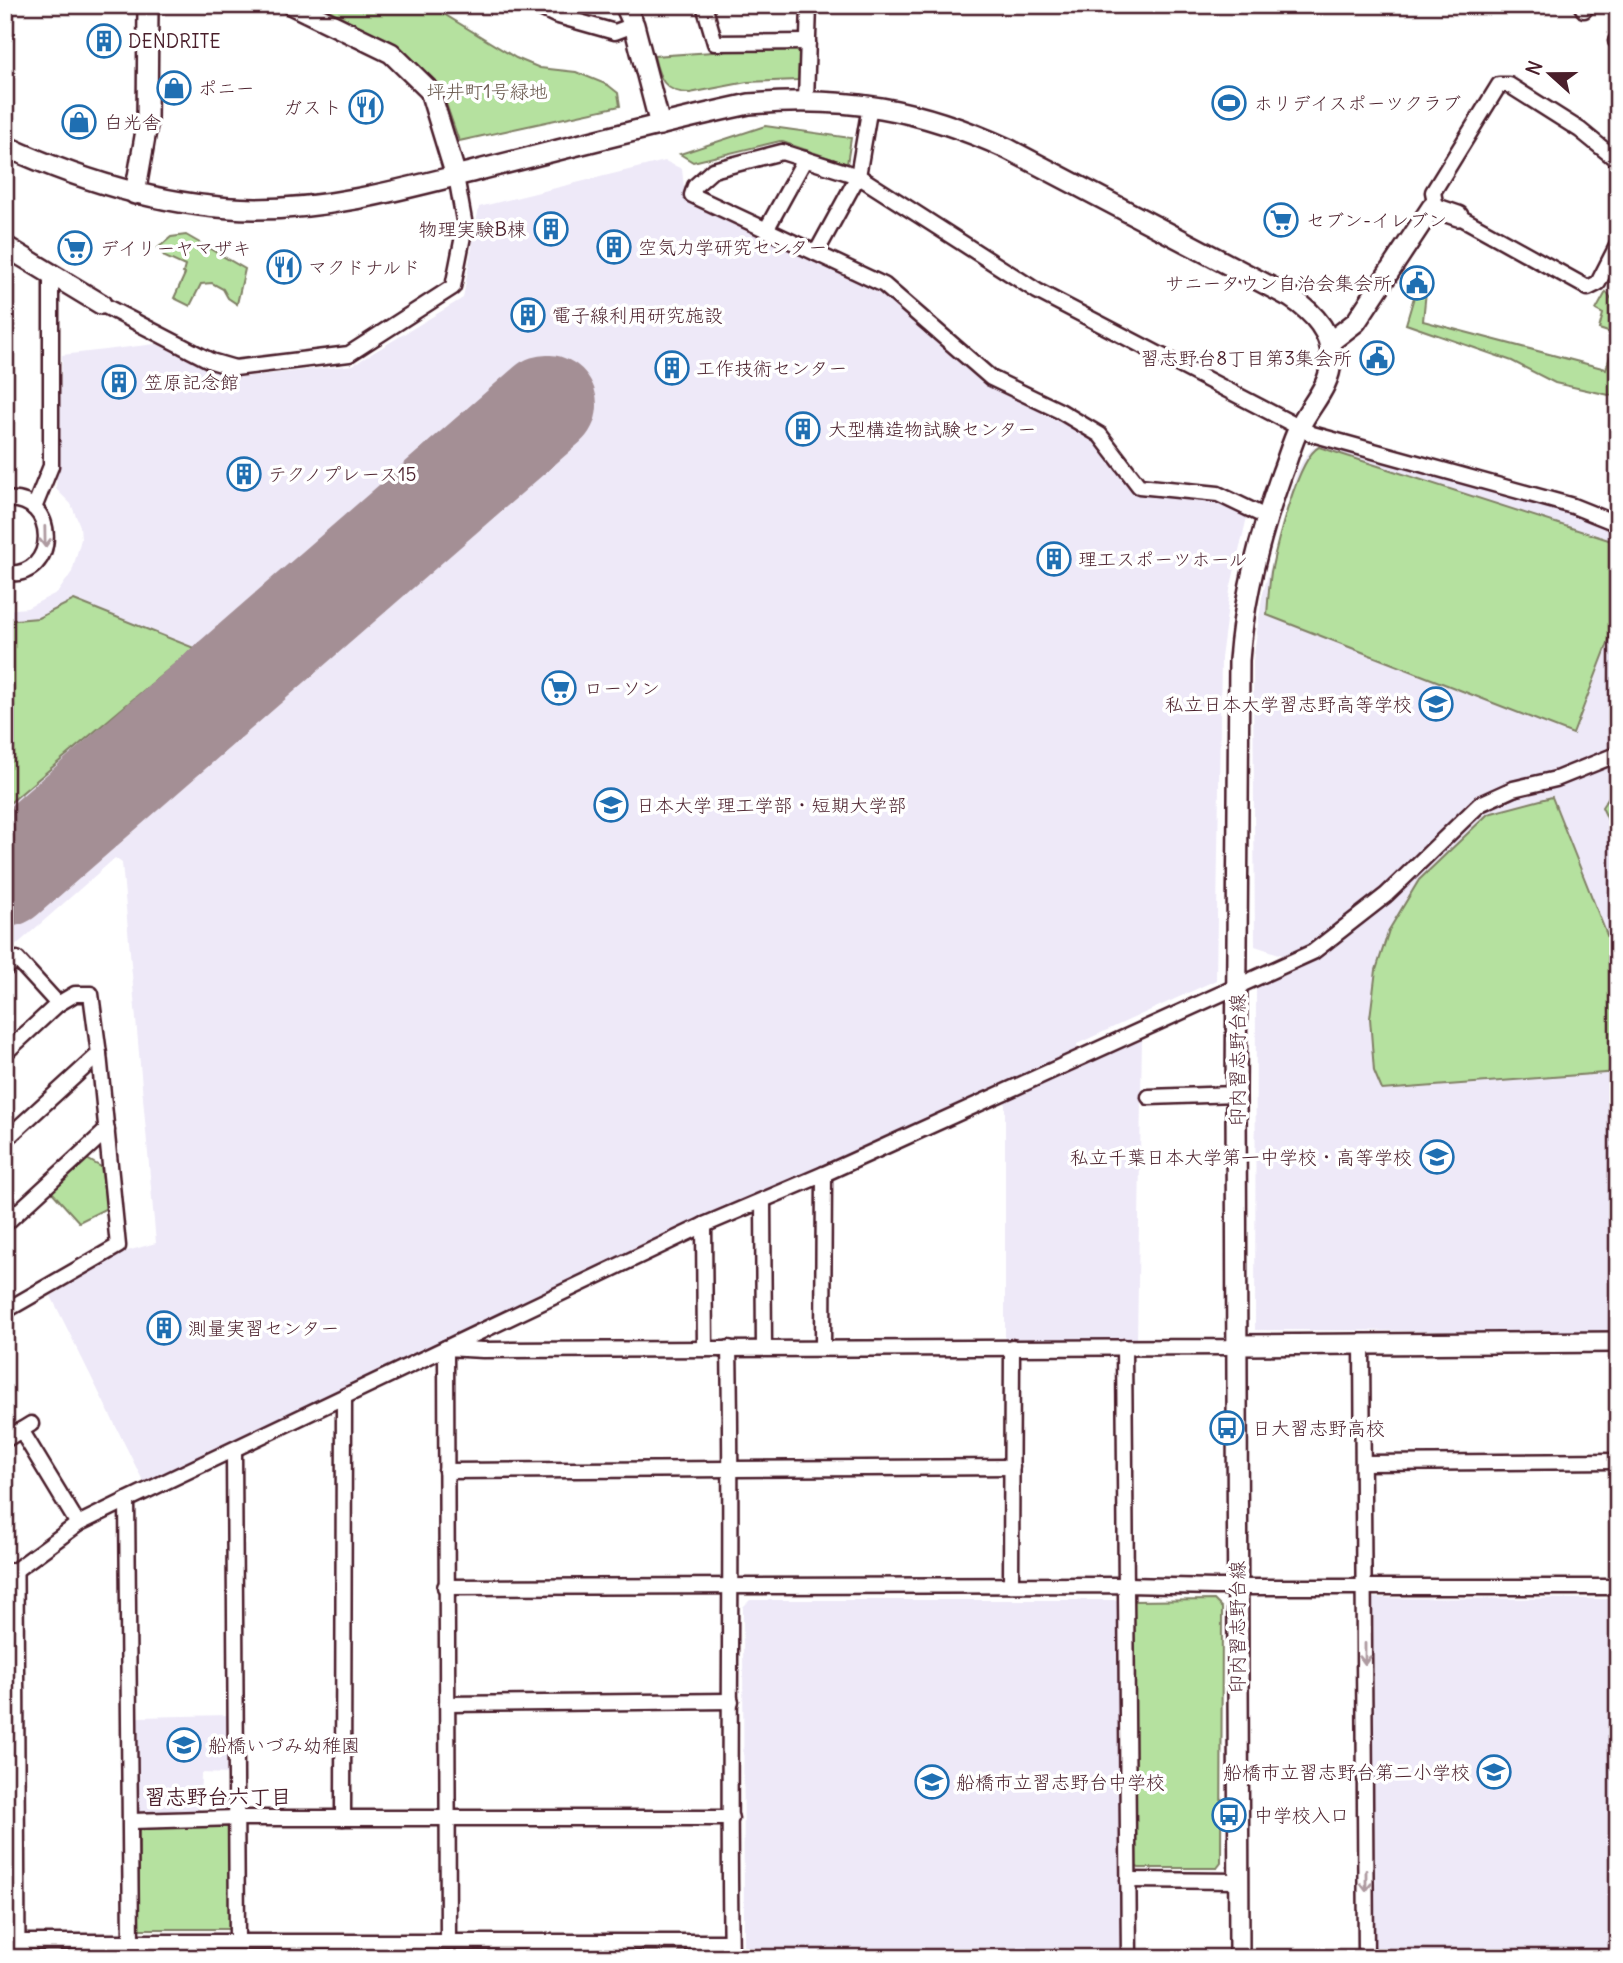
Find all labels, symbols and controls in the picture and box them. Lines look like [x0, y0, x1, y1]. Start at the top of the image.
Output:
building icon: DENDRITE [85, 22, 123, 60]
place label: DENDRITE [128, 29, 221, 53]
north arrow [1514, 38, 1584, 108]
text: N [1521, 57, 1548, 78]
shop icon: ポニー [155, 69, 193, 107]
place label: ポニー [198, 76, 255, 100]
park label: 坪井町1号緑地 [426, 79, 548, 103]
sports icon: ホリデイスポーツクラブ [1210, 84, 1248, 122]
restaurant icon: ガスト [347, 88, 385, 126]
place label: ホリデイスポーツクラブ [1254, 91, 1461, 115]
place label: ガスト [283, 95, 342, 119]
shop icon: 白光舎 [60, 103, 98, 141]
place label: 白光舎 [104, 110, 161, 134]
supermarket icon: セブン-イレブン [1262, 201, 1300, 239]
place label: セブン-イレブン [1306, 208, 1447, 232]
building icon: 物理実験B棟 [532, 210, 570, 248]
place label: 物理実験B棟 [419, 217, 526, 241]
building icon: 空気力学研究センター [595, 228, 633, 266]
supermarket icon: デイリーヤマザキ [56, 229, 94, 267]
place label: 空気力学研究センター [638, 235, 827, 259]
place label: デイリーヤマザキ [100, 236, 251, 260]
restaurant icon: マクドナルド [265, 248, 303, 286]
place label: マクドナルド [308, 255, 420, 279]
public building icon: サニータウン自治会集会所 [1398, 264, 1436, 302]
place label: サニータウン自治会集会所 [1165, 271, 1392, 295]
building icon: 電子線利用研究施設 [509, 296, 547, 334]
place label: 電子線利用研究施設 [552, 303, 723, 327]
public building icon: 習志野台8丁目第3集会所 [1358, 339, 1396, 377]
place label: 習志野台8丁目第3集会所 [1140, 346, 1352, 370]
building icon: 工作技術センター [653, 349, 691, 387]
place label: 工作技術センター [696, 356, 847, 380]
building icon: 笠原記念館 [100, 363, 138, 401]
place label: 笠原記念館 [144, 370, 239, 394]
building icon: 大型構造物試験センター [784, 410, 822, 448]
place label: 大型構造物試験センター [828, 417, 1036, 441]
building icon: テクノプレース15 [225, 455, 263, 493]
place label: テクノプレース15 [268, 462, 416, 486]
one-way arrow [38, 525, 52, 548]
building icon: 理工スポーツホール [1035, 540, 1073, 578]
place label: 理工スポーツホール [1078, 547, 1247, 571]
supermarket icon: ローソン [540, 669, 578, 707]
place label: ローソン [584, 676, 660, 700]
school or university icon: 私立日本大学習志野高等学校 [1417, 685, 1455, 723]
place label: 私立日本大学習志野高等学校 [1165, 692, 1412, 716]
school or university icon: 日本大学 理工学部・短期大学部 [592, 786, 630, 824]
place label: 日本大学 理工学部・短期大学部 [636, 793, 907, 817]
street label: 印内習志野台線 [1225, 993, 1249, 1127]
school or university icon: 私立千葉日本大学第一中学校・高等学校 [1418, 1138, 1456, 1176]
place label: 私立千葉日本大学第一中学校・高等学校 [1070, 1145, 1412, 1169]
building icon: 測量実習センター [145, 1309, 183, 1347]
place label: 測量実習センター [188, 1316, 339, 1340]
bus stop icon: 日大習志野高校 [1208, 1409, 1246, 1447]
place label: 日大習志野高校 [1252, 1416, 1385, 1440]
street label: 印内習志野台線 [1225, 1560, 1249, 1694]
one-way arrow [1358, 1642, 1372, 1665]
school or university icon: 船橋いづみ幼稚園 [165, 1726, 203, 1764]
place label: 船橋いづみ幼稚園 [208, 1733, 360, 1757]
school or university icon: 船橋市立習志野台第二小学校 [1475, 1753, 1513, 1791]
place label: 船橋市立習志野台第二小学校 [1223, 1760, 1470, 1784]
school or university icon: 船橋市立習志野台中学校 [913, 1763, 951, 1801]
place label: 船橋市立習志野台中学校 [956, 1770, 1165, 1794]
district label: 習志野台六丁目 [145, 1783, 292, 1810]
bus stop icon: 中学校入口 [1210, 1796, 1248, 1834]
place label: 中学校入口 [1254, 1803, 1349, 1827]
one-way arrow [1359, 1870, 1373, 1893]

